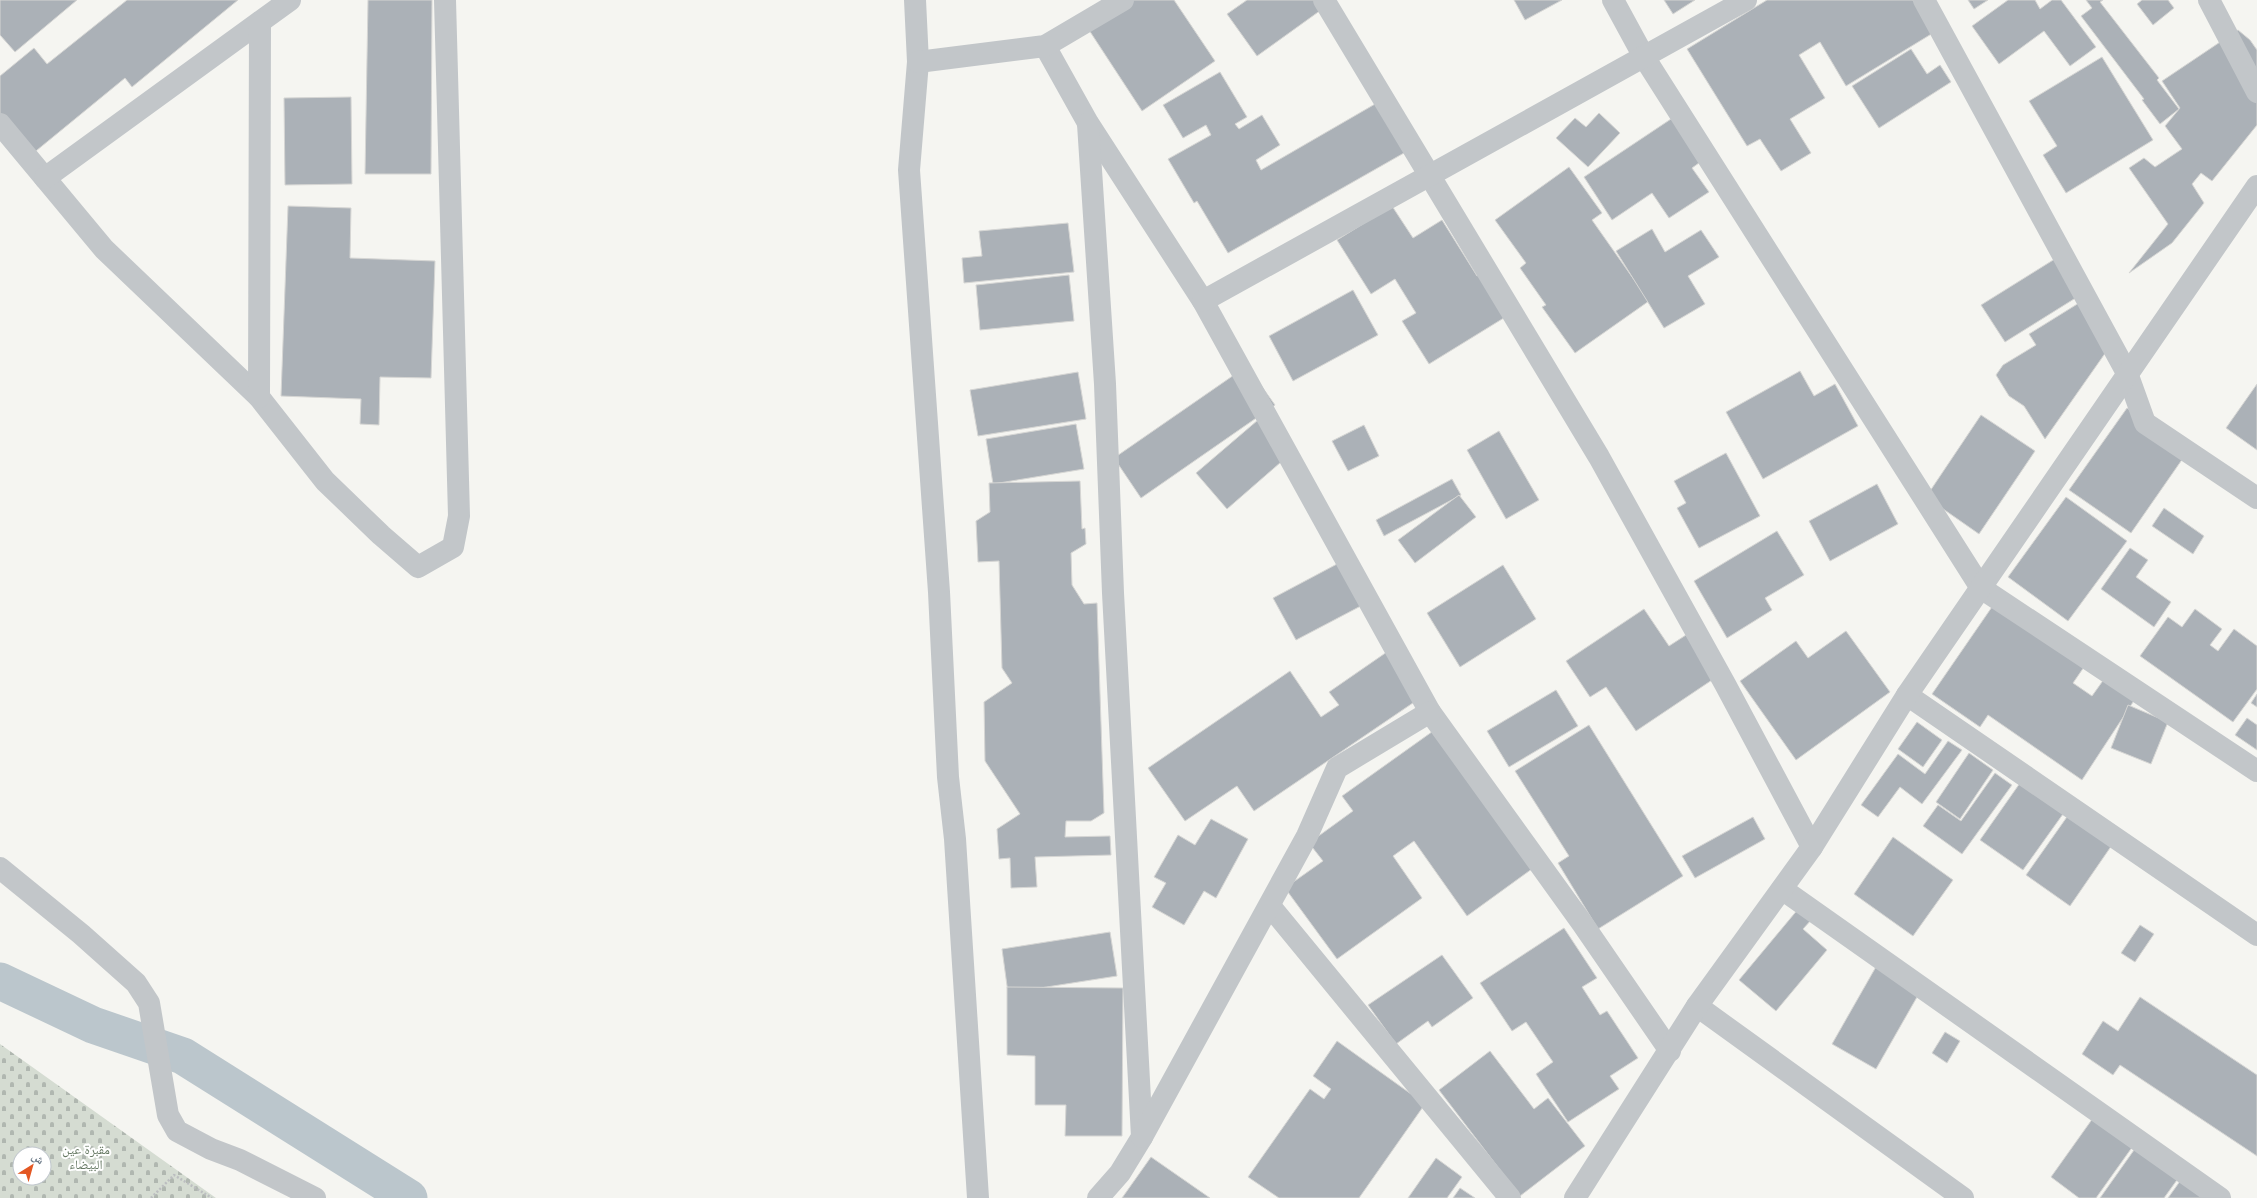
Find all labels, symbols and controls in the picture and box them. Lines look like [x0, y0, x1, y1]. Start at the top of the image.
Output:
park label: مقبرة عين البيضاء [62, 1142, 110, 1172]
north arrow [12, 1146, 52, 1186]
text: ش [29, 1150, 47, 1168]

